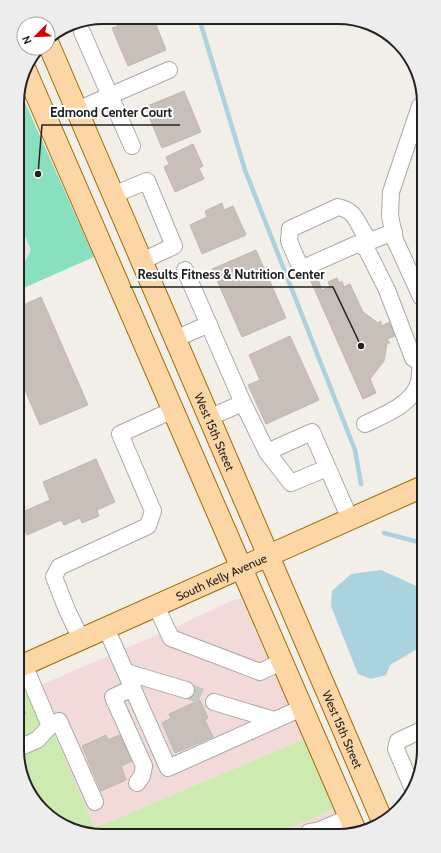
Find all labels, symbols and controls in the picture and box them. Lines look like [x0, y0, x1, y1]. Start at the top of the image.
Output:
north arrow [16, 16, 56, 56]
text: N [19, 34, 35, 46]
callout: Edmond Center Court [42, 100, 180, 125]
text: Edmond Center Court [50, 104, 173, 120]
callout: Results Fitness & Nutrition Center [130, 262, 333, 287]
text: Results Fitness & Nutrition Center [138, 266, 325, 282]
street label: West 15th Street [192, 390, 238, 473]
street label: South Kelly Avenue [173, 550, 269, 604]
street label: West 15th Street [320, 688, 366, 771]

